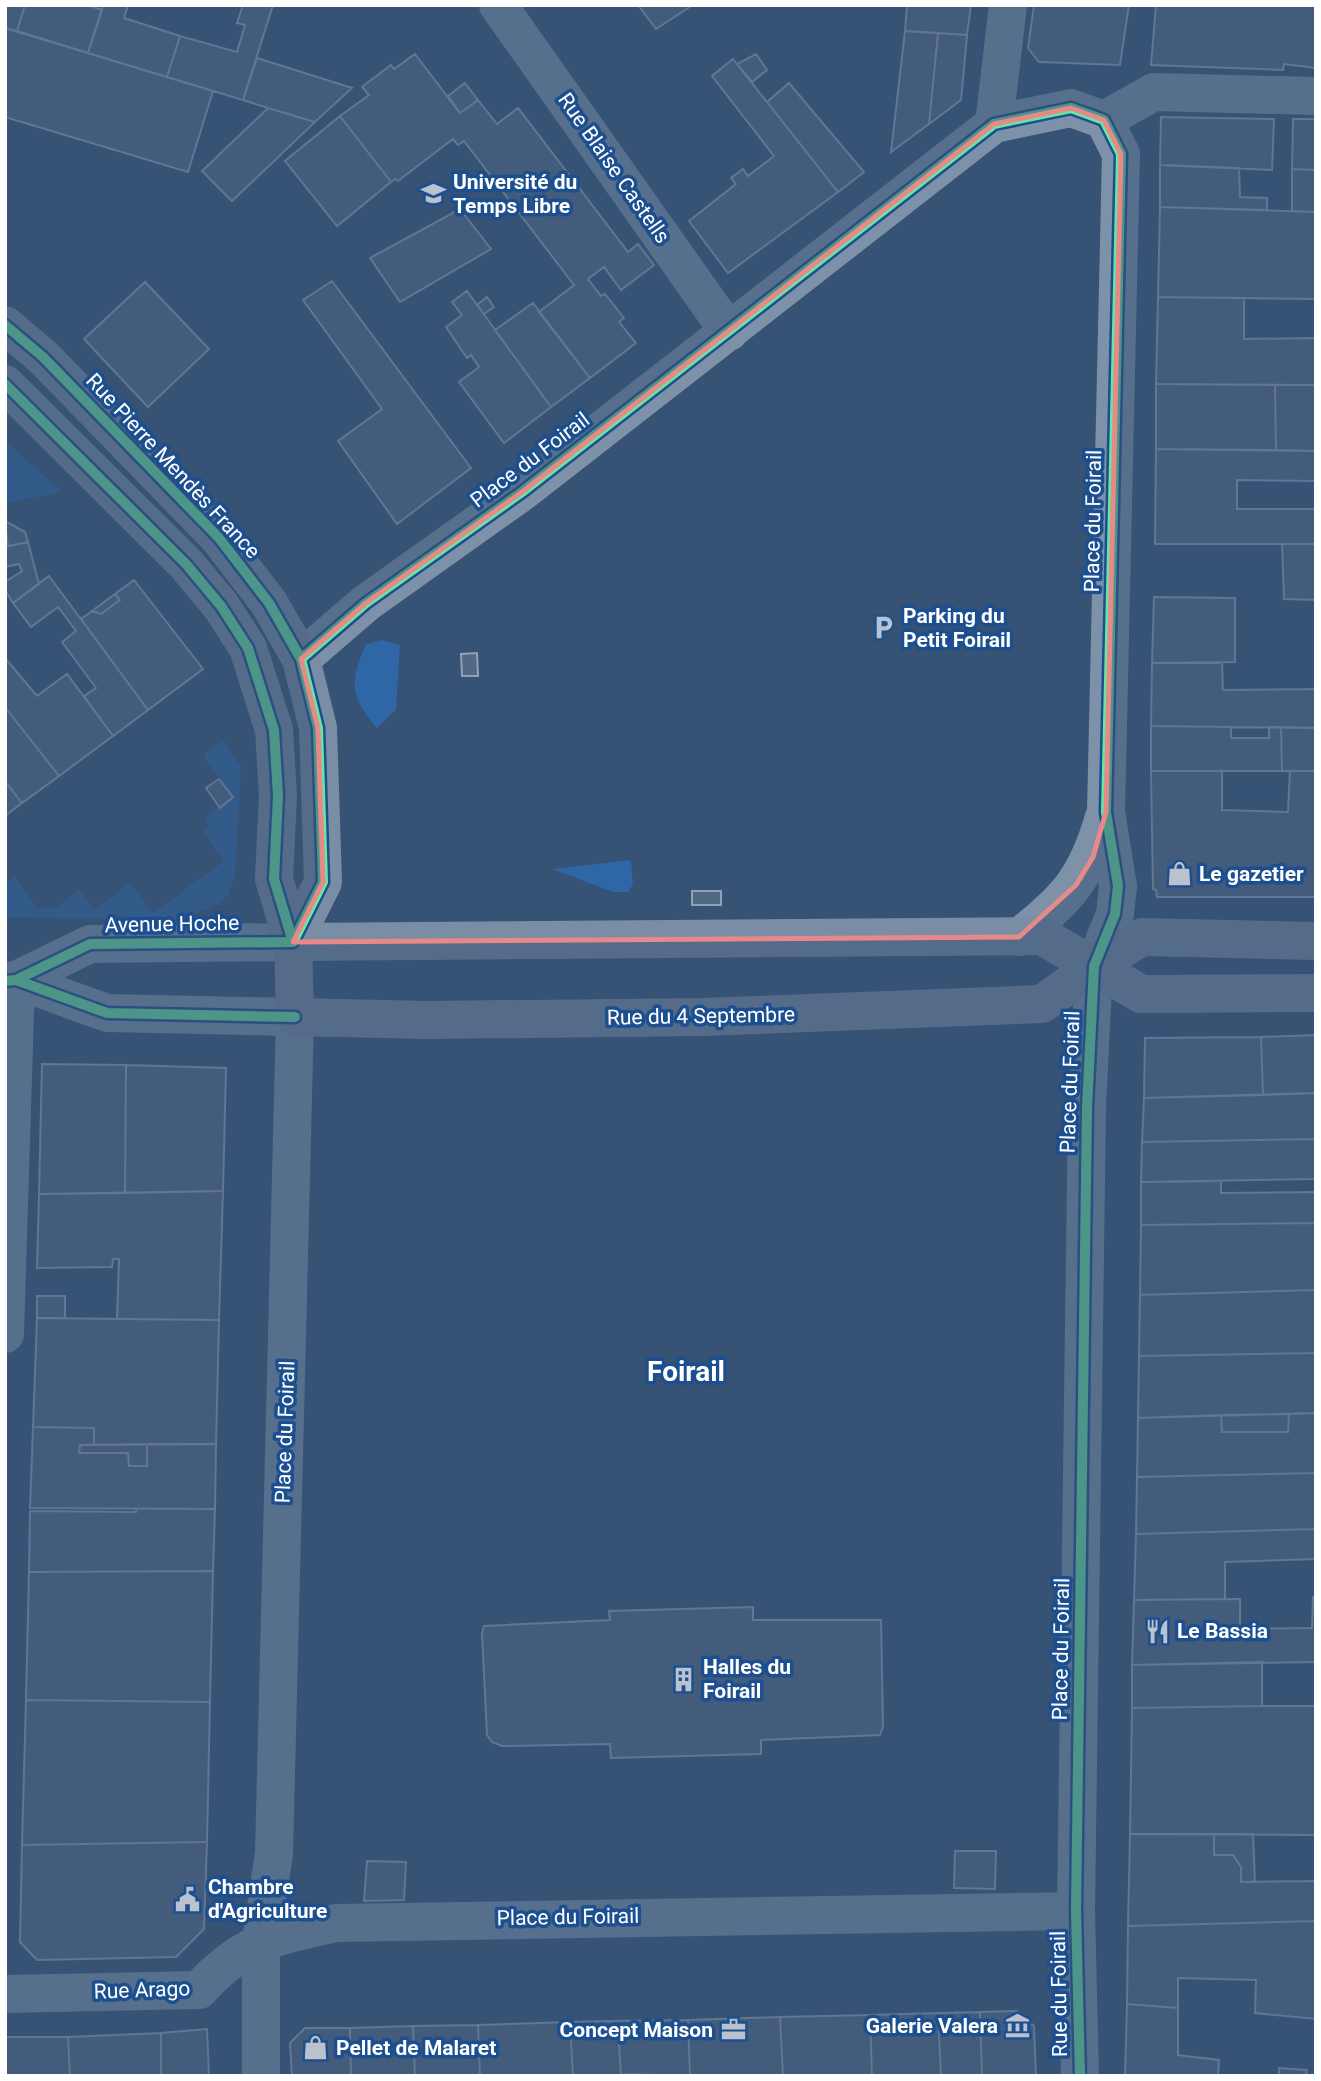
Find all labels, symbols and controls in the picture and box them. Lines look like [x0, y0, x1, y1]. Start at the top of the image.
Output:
street label: Rue Blaise Castells [553, 88, 675, 248]
place label: Université du Temps Libre [453, 170, 577, 218]
school or university icon: Université du Temps Libre [419, 180, 447, 208]
street label: Rue Pierre Mendès France [81, 369, 265, 563]
street label: Place du Foirail [466, 408, 594, 512]
street label: Place du Foirail [1080, 450, 1106, 592]
place label: Parking du Petit Foirail [903, 604, 1011, 652]
parking icon: Parking du Petit Foirail [869, 614, 897, 642]
shop icon: Le gazetier [1165, 860, 1193, 888]
place label: Le gazetier [1199, 862, 1304, 886]
street label: Avenue Hoche [105, 911, 239, 937]
street label: Rue du 4 Septembre [607, 1002, 795, 1030]
street label: Place du Foirail [1056, 1010, 1084, 1154]
district label: Foirail [647, 1355, 725, 1388]
street label: Place du Foirail [271, 1360, 299, 1504]
street label: Place du Foirail [1048, 1578, 1074, 1720]
restaurant icon: Le Bassia [1143, 1617, 1171, 1645]
place label: Le Bassia [1177, 1619, 1268, 1643]
place label: Halles du Foirail [703, 1655, 791, 1703]
building icon: Halles du Foirail [669, 1665, 697, 1693]
place label: Chambre d'Agriculture [208, 1875, 327, 1923]
public building icon: Chambre d'Agriculture [174, 1885, 202, 1913]
street label: Place du Foirail [497, 1904, 639, 1930]
street label: Rue du Foirail [1046, 1931, 1072, 2057]
street label: Rue Arago [93, 1976, 191, 2004]
museum icon: Galerie Valera [1004, 2012, 1032, 2040]
place label: Galerie Valera [866, 2014, 998, 2038]
office icon: Concept Maison [719, 2016, 747, 2044]
place label: Concept Maison [560, 2018, 713, 2042]
shop icon: Pellet de Malaret [302, 2034, 330, 2062]
place label: Pellet de Malaret [336, 2036, 496, 2060]

